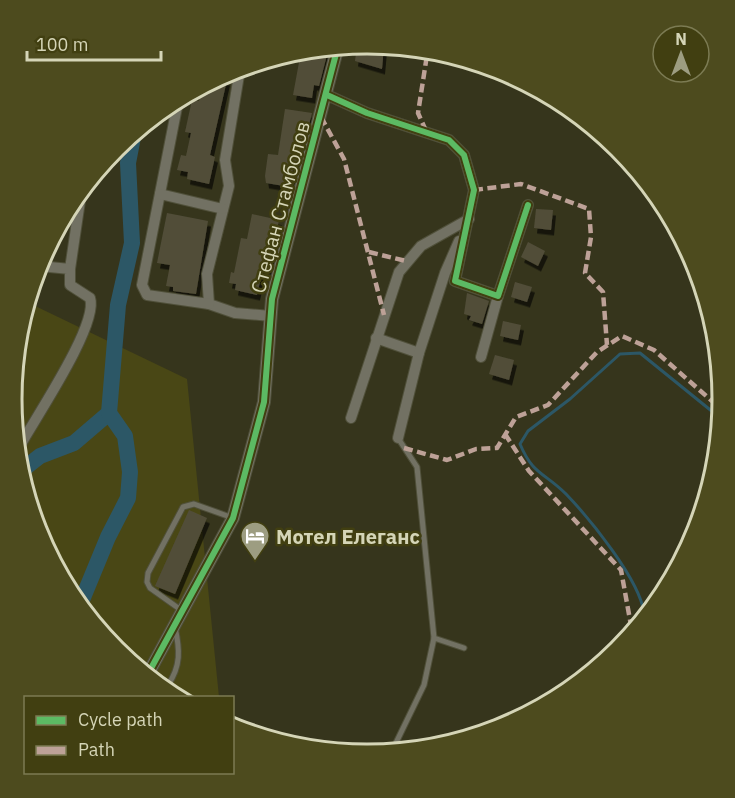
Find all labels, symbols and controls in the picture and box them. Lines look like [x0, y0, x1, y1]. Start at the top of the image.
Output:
scale bar [27, 24, 160, 62]
north arrow [651, 24, 711, 84]
text: N [675, 29, 687, 49]
text: 100 m [36, 33, 88, 56]
street label: Стефан Стамболов [244, 118, 316, 296]
hotel icon: Мотел Елеганс [239, 520, 271, 562]
place label: Мотел Елеганс [276, 523, 420, 550]
legend [24, 696, 234, 774]
text: Cycle path [78, 708, 163, 731]
text: Path [78, 738, 115, 761]

